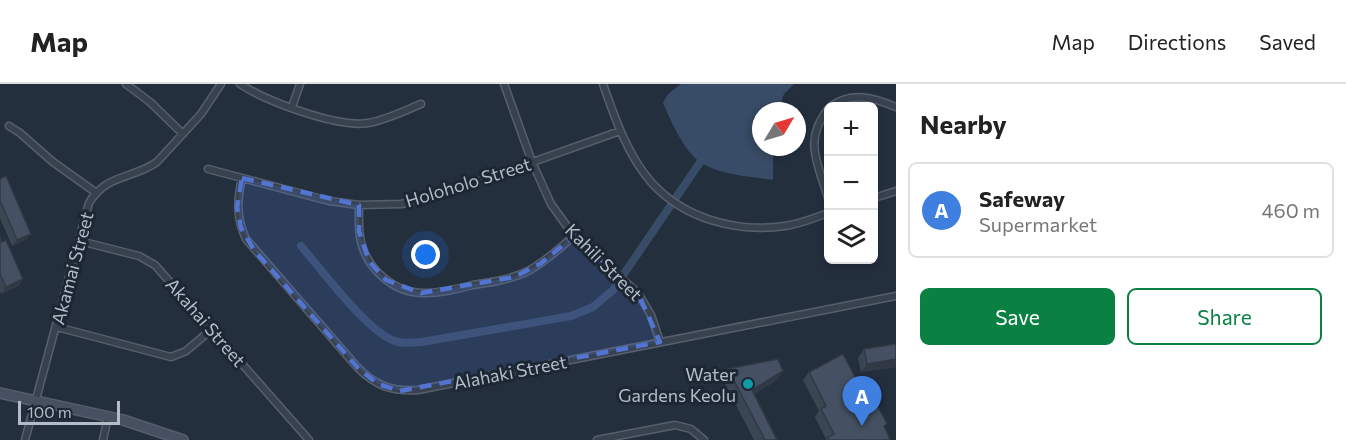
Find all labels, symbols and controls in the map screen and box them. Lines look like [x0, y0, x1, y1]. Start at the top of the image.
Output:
text: Map [30, 24, 88, 58]
text: Map [1052, 29, 1095, 54]
text: Directions [1128, 29, 1226, 54]
text: Saved [1259, 29, 1316, 54]
north arrow [752, 102, 806, 156]
map controls [824, 102, 878, 264]
button: + [824, 102, 878, 156]
text: Nearby [920, 108, 1007, 139]
street label: Holoholo Street [402, 152, 534, 212]
button: − [824, 156, 878, 210]
text: Safeway [979, 185, 1065, 212]
text: A [934, 198, 949, 222]
text: 460 m [1262, 198, 1320, 222]
street label: Akamai Street [46, 209, 98, 327]
button: layers [824, 210, 878, 264]
text: Supermarket [979, 212, 1097, 236]
street label: Kahili Street [561, 219, 647, 305]
your location [411, 240, 440, 269]
street label: Akahai Street [162, 273, 250, 371]
button: Save [920, 288, 1115, 345]
button: Share [1127, 288, 1322, 345]
street label: Alahaki Street [452, 350, 568, 394]
place label: Water Gardens Keolu [618, 363, 736, 406]
pin: A [842, 376, 882, 426]
marker: Water Gardens Keolu [741, 377, 755, 391]
scale bar [18, 398, 120, 426]
text: 100 m [27, 402, 72, 421]

